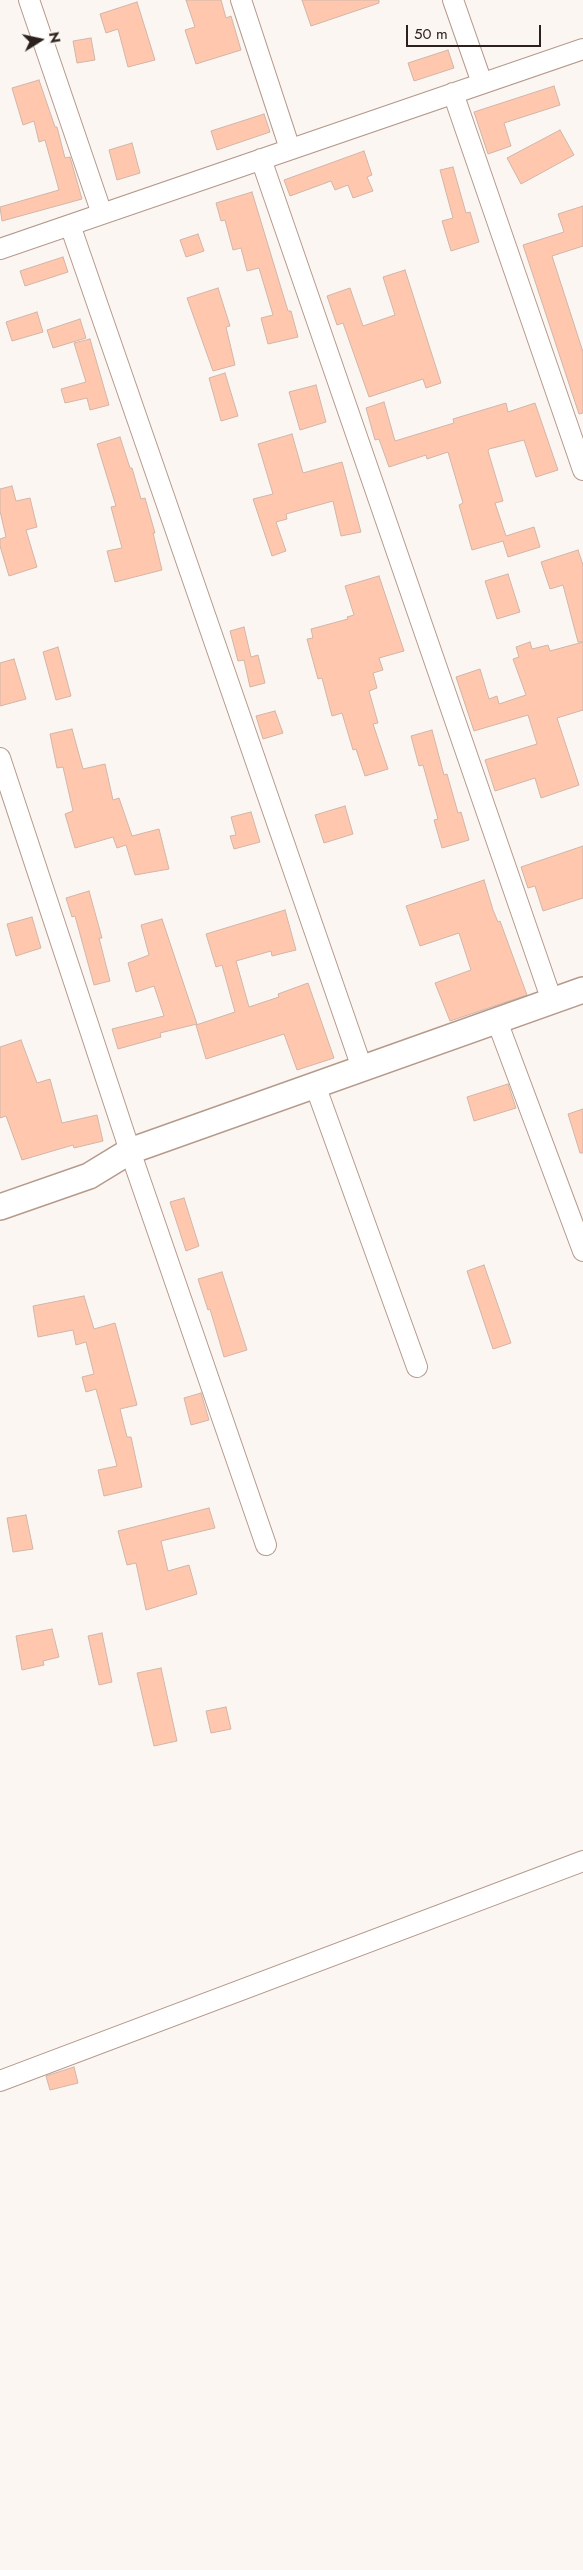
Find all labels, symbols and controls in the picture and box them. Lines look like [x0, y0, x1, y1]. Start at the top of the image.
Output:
north arrow [15, 15, 65, 65]
scale bar [408, 15, 543, 47]
text: 50 m [414, 23, 448, 45]
text: N [44, 30, 66, 45]

